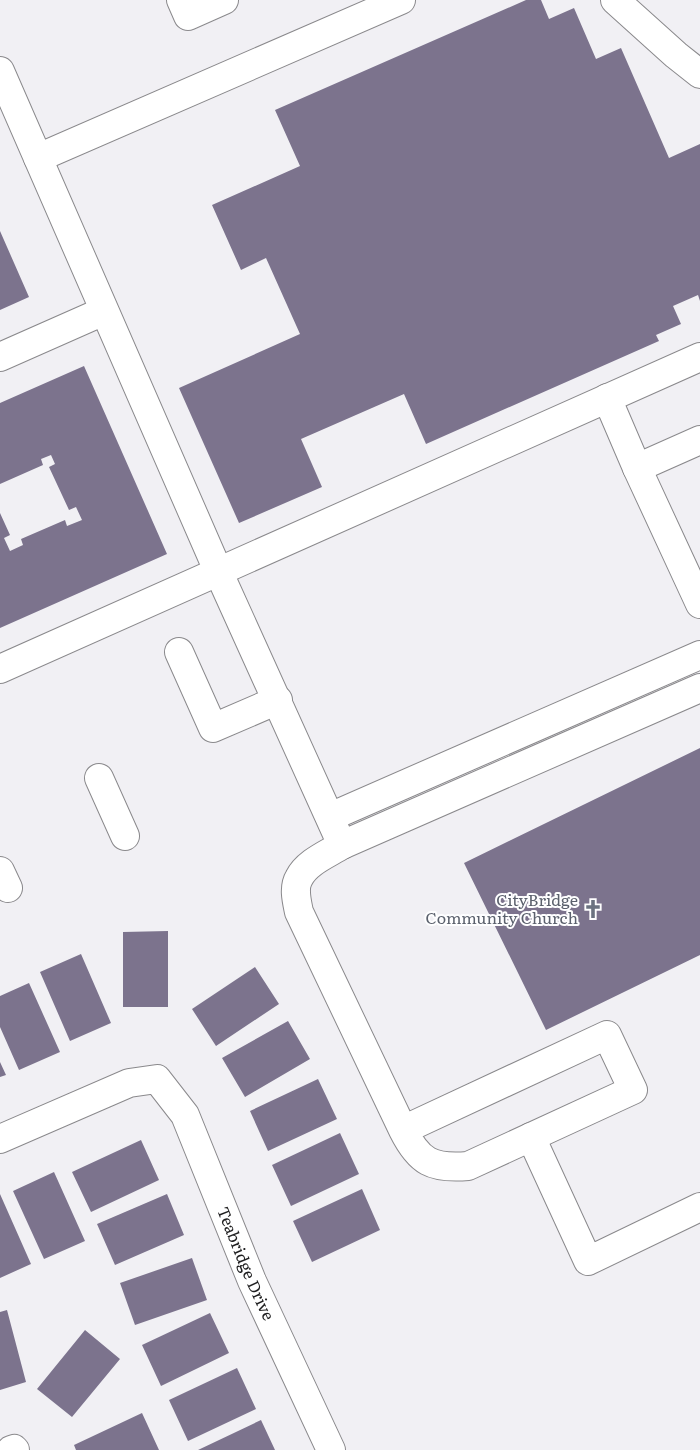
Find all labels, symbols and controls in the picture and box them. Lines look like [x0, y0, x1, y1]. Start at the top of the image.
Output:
place label: CityBridge Community Church [425, 887, 578, 929]
church icon: CityBridge Community Church [582, 898, 604, 920]
street label: Teabridge Drive [212, 1203, 282, 1324]

